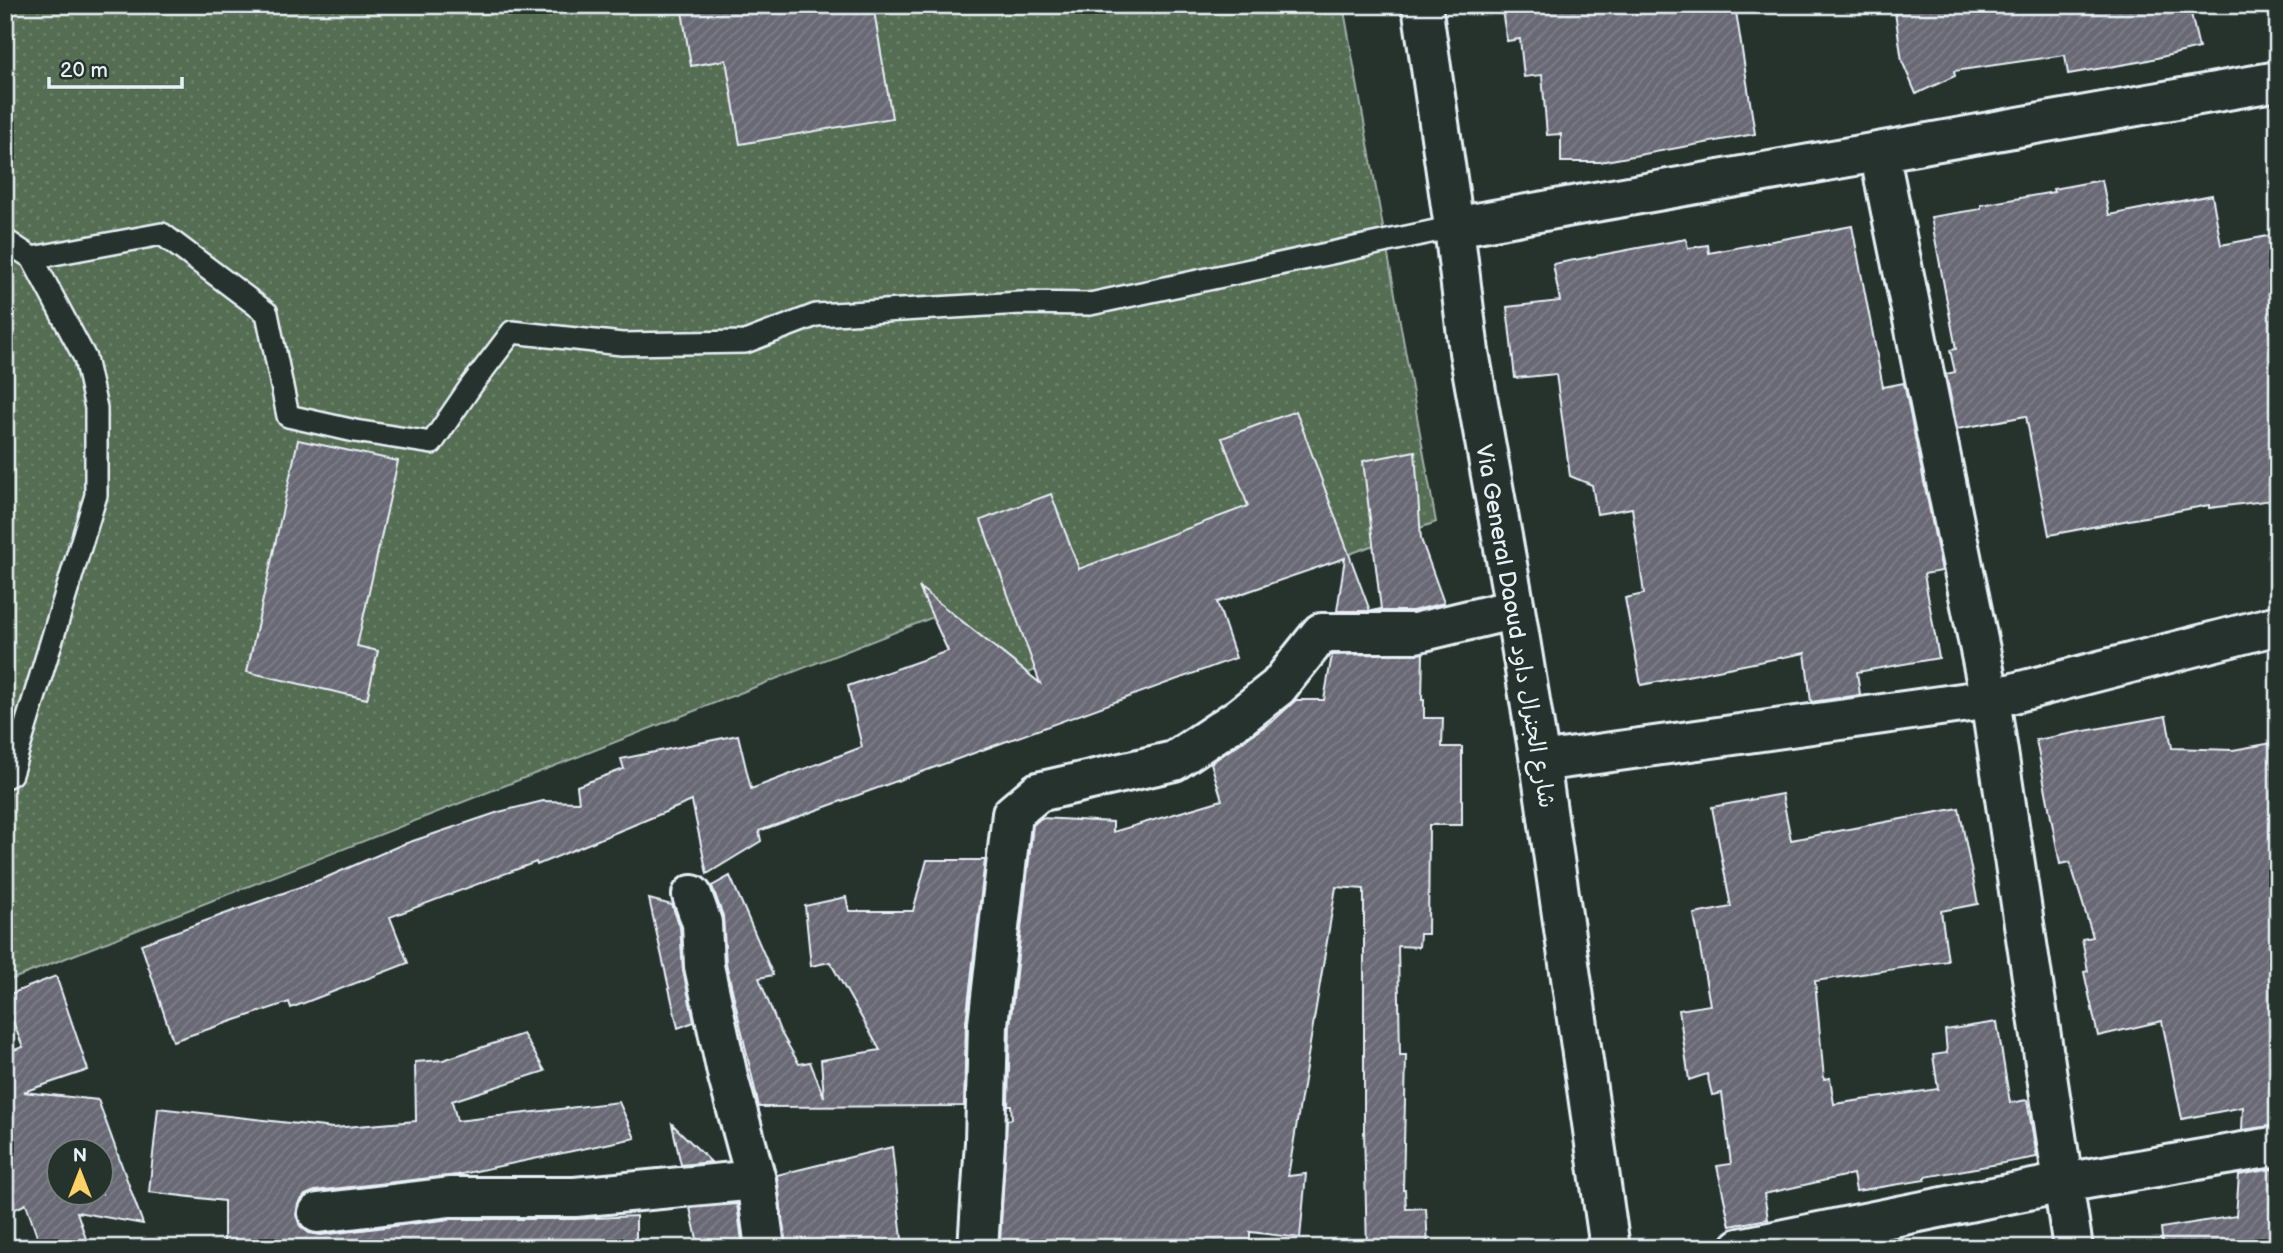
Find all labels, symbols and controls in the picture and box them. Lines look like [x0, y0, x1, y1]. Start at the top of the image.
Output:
scale bar [49, 46, 182, 90]
text: 20 m [60, 58, 108, 83]
street label: Via General Daoud شارع الجنرال داود [1468, 442, 1561, 810]
north arrow [46, 1138, 116, 1208]
text: N [73, 1145, 87, 1168]

